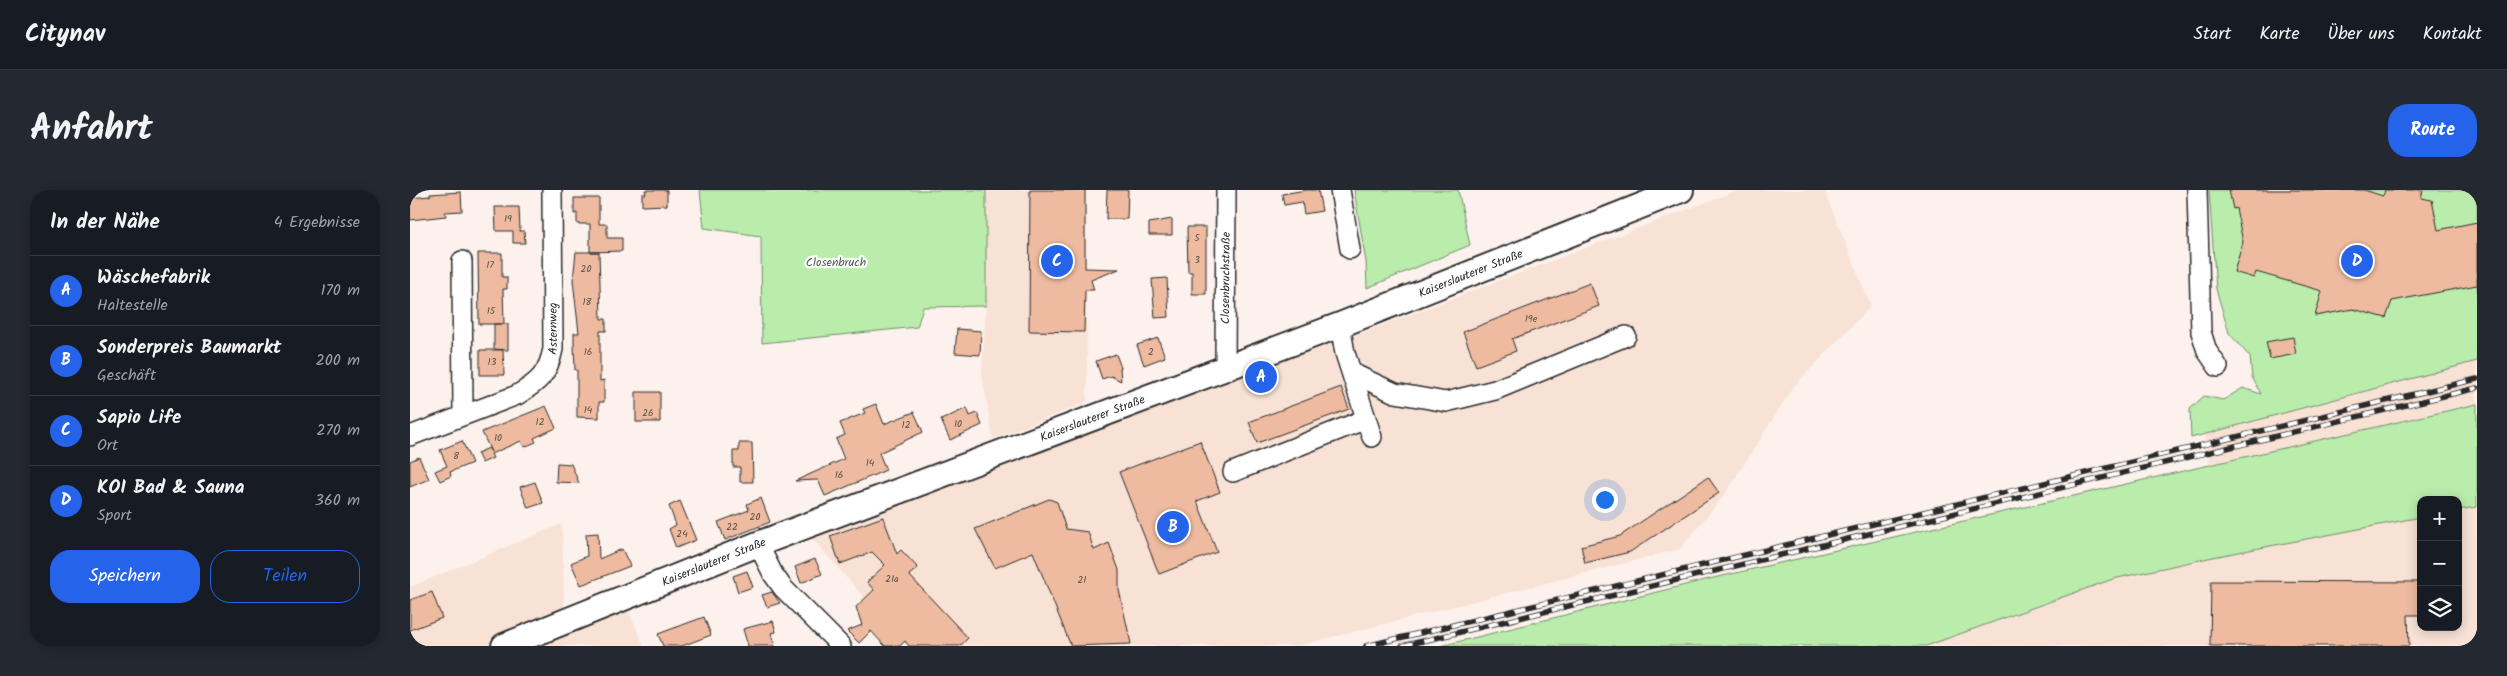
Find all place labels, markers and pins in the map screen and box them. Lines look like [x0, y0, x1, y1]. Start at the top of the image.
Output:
pin: C [1041, 242, 1073, 280]
pin: D [2341, 242, 2373, 280]
pin: A [1245, 358, 1277, 396]
pin: B [1157, 508, 1189, 546]

